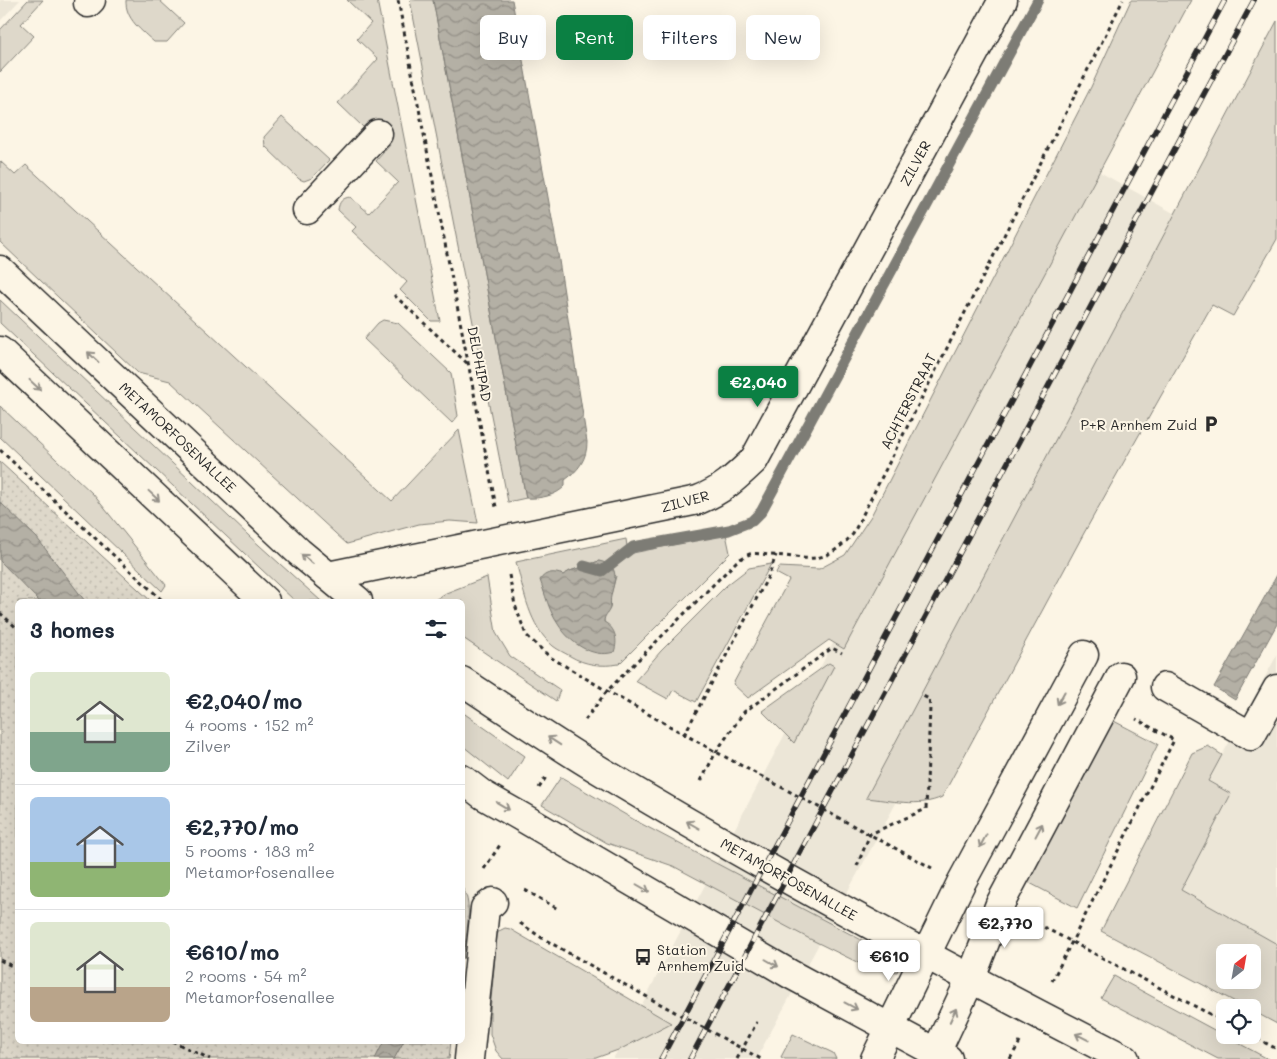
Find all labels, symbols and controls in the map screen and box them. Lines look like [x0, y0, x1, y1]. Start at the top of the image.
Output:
chip: Buy [480, 15, 546, 60]
chip: Rent [556, 15, 633, 60]
chip: Filters [643, 15, 736, 60]
chip: New [746, 15, 820, 60]
street label: ZILVER [895, 137, 935, 189]
street label: DELPHIPAD [463, 325, 497, 403]
street label: ACHTERSTRAAT [876, 350, 940, 452]
one-way arrow [86, 351, 99, 363]
pin: €2,040 [717, 366, 799, 408]
text: €2,040 [729, 371, 787, 392]
street label: METAMORFOSENALLEE [115, 378, 241, 496]
one-way arrow [29, 379, 42, 391]
parking icon: P+R Arnhem Zuid [1201, 414, 1221, 434]
place label: P+R Arnhem Zuid [1081, 415, 1197, 434]
street label: ZILVER [659, 485, 711, 517]
one-way arrow [147, 490, 160, 502]
one-way arrow [301, 554, 314, 565]
icon: filters [422, 615, 450, 643]
text: 3 homes [30, 616, 115, 643]
text: €2,040/mo [185, 687, 302, 714]
one-way arrow [1056, 690, 1066, 705]
icon: home [70, 692, 130, 752]
text: 4 rooms · 152 m² [185, 714, 314, 735]
text: Zilver [185, 735, 231, 756]
one-way arrow [547, 736, 561, 746]
one-way arrow [495, 802, 509, 812]
text: €2,770/mo [185, 813, 299, 840]
icon: home [70, 817, 130, 877]
one-way arrow [685, 820, 700, 830]
one-way arrow [1035, 823, 1044, 838]
street label: METAMORFOSENALLEE [717, 833, 861, 925]
one-way arrow [978, 833, 988, 847]
text: 5 rooms · 183 m² [185, 840, 314, 861]
text: Metamorfosenallee [185, 861, 335, 882]
one-way arrow [636, 883, 650, 893]
pin: €2,770 [964, 906, 1046, 949]
text: €2,770 [978, 912, 1032, 933]
text: €610/mo [185, 938, 279, 965]
place label: Station Arnhem Zuid [657, 940, 744, 975]
pin: €610 [859, 940, 919, 982]
icon: home [70, 942, 130, 1002]
north arrow [1216, 944, 1261, 989]
map controls [1216, 944, 1261, 1044]
text: €610 [869, 945, 909, 966]
bus stop icon: Station Arnhem Zuid [633, 947, 653, 967]
one-way arrow [764, 958, 778, 968]
text: 2 rooms · 54 m² [185, 965, 306, 986]
text: Metamorfosenallee [185, 986, 335, 1007]
button: locate [1216, 999, 1261, 1044]
one-way arrow [843, 1002, 858, 1012]
one-way arrow [949, 1008, 958, 1023]
one-way arrow [1075, 1032, 1090, 1041]

